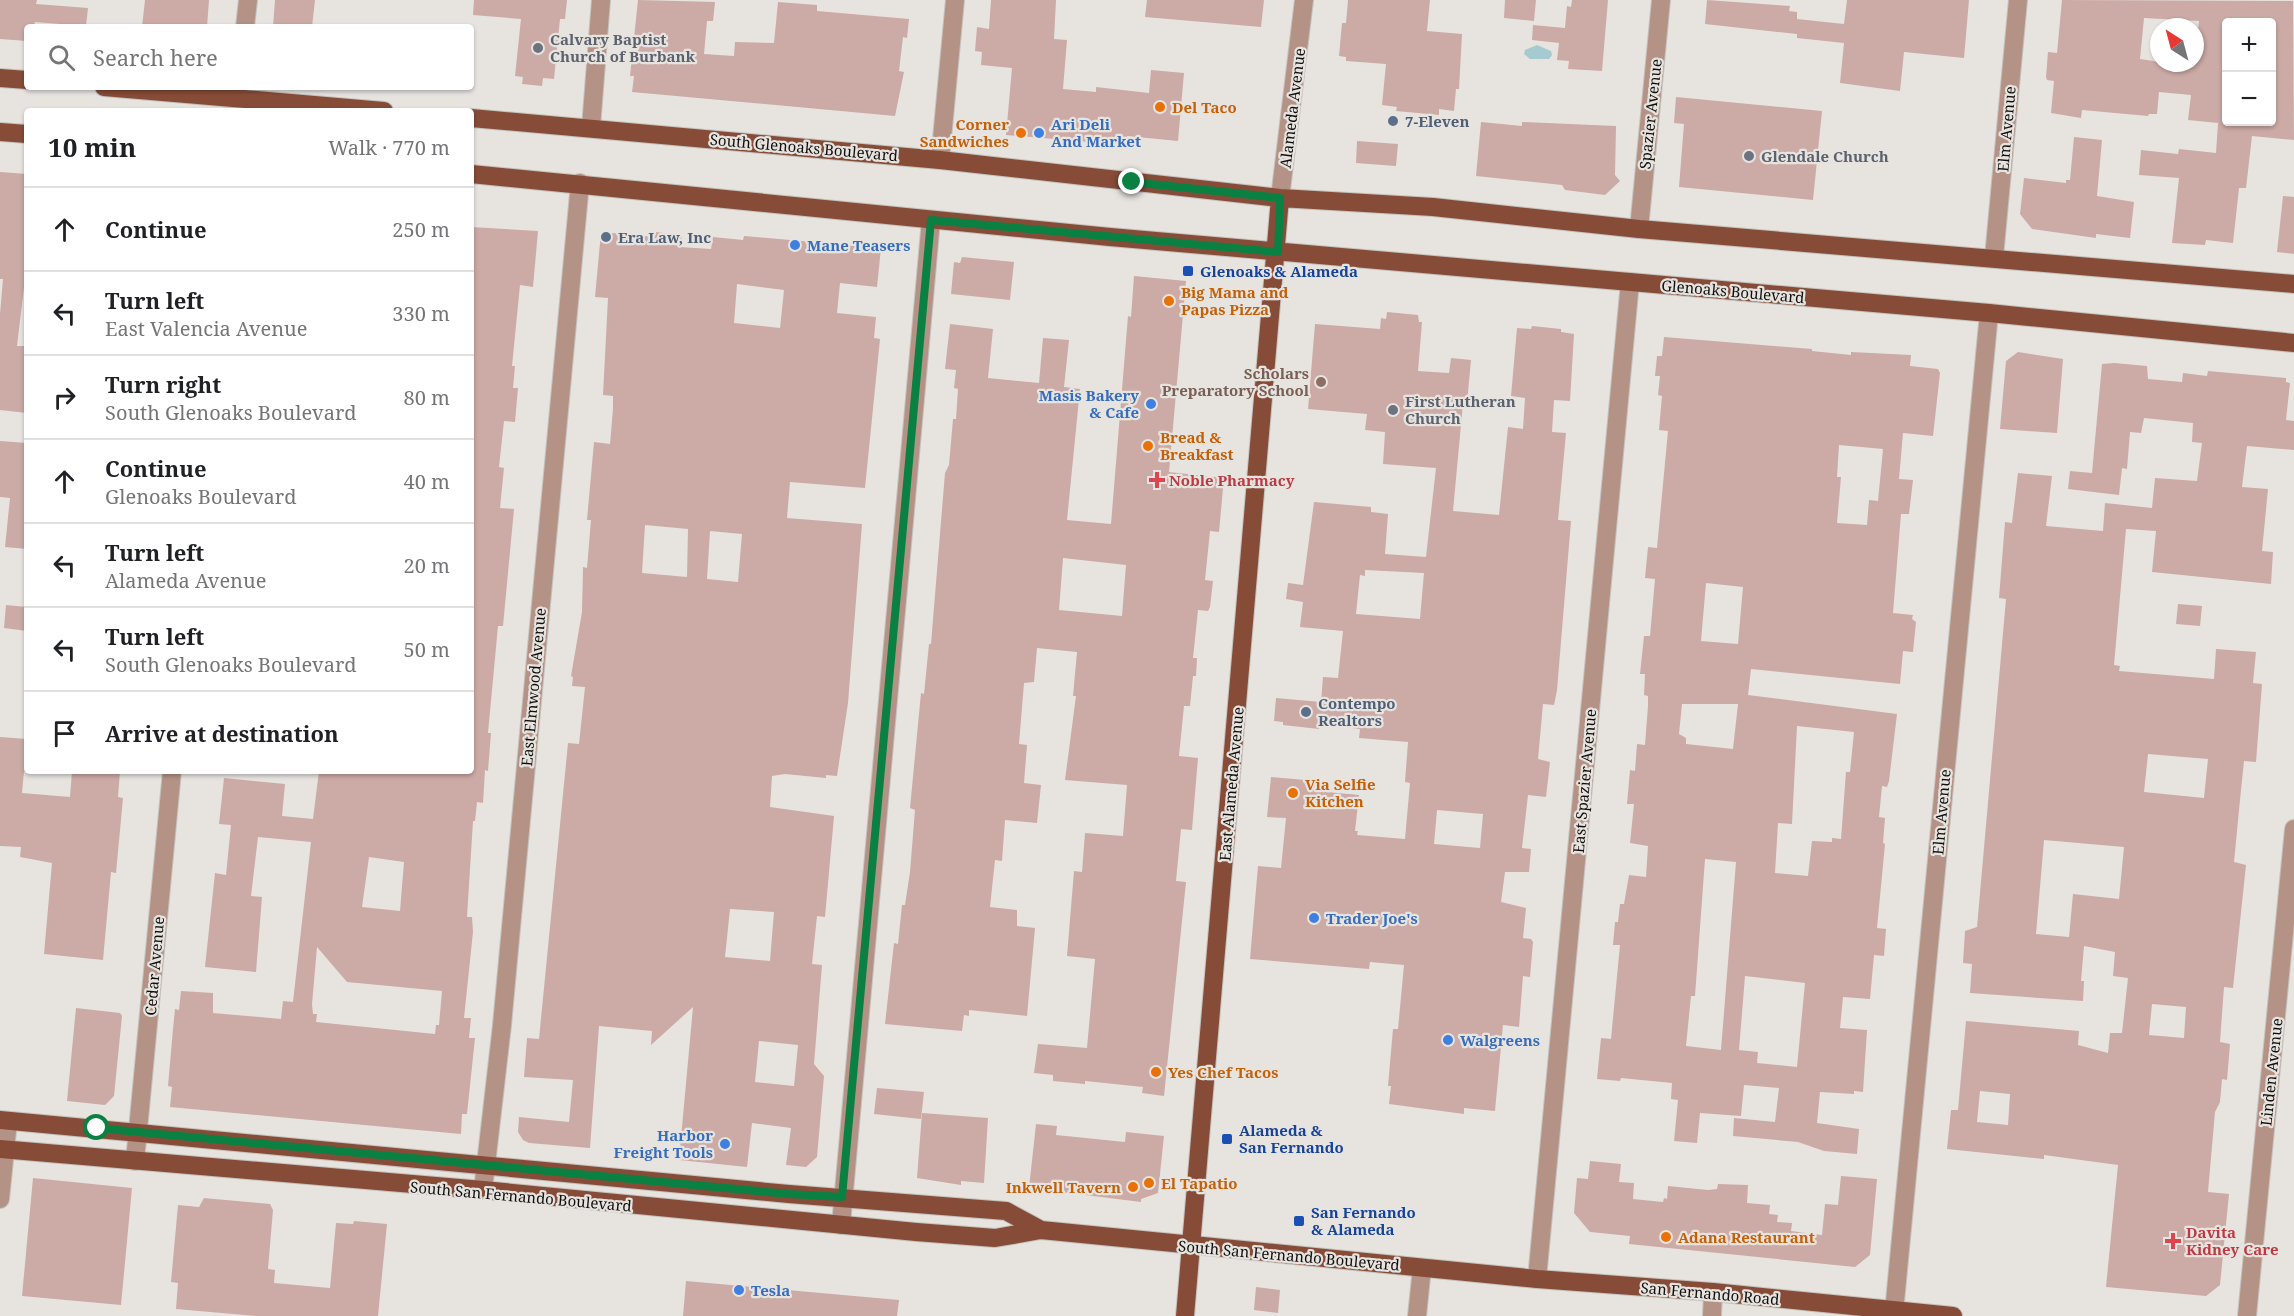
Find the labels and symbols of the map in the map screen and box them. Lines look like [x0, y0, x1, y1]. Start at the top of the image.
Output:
north arrow [2150, 18, 2204, 72]
place label: Calvary Baptist Church of Burbank [550, 29, 696, 66]
marker: Calvary Baptist Church of Burbank [531, 41, 545, 55]
street label: Alameda Avenue [1275, 47, 1309, 169]
street label: Spazier Avenue [1634, 58, 1666, 170]
street label: Elm Avenue [1992, 85, 2020, 173]
place label: Del Taco [1172, 97, 1237, 117]
marker: Del Taco [1153, 100, 1167, 114]
place label: 7-Eleven [1405, 111, 1469, 131]
place label: Corner Sandwiches [920, 114, 1009, 151]
place label: Ari Deli And Market [1051, 114, 1141, 151]
marker: 7-Eleven [1386, 114, 1400, 128]
marker: Corner Sandwiches [1014, 126, 1028, 140]
marker: Ari Deli And Market [1032, 126, 1046, 140]
street label: South Glenoaks Boulevard [709, 129, 899, 165]
place label: Glendale Church [1761, 146, 1889, 166]
marker: Glendale Church [1742, 149, 1756, 163]
route end [1118, 168, 1144, 194]
place label: Era Law, Inc [618, 227, 711, 247]
marker: Era Law, Inc [599, 230, 613, 244]
place label: Mane Teasers [807, 235, 910, 255]
marker: Mane Teasers [788, 238, 802, 252]
place label: Glenoaks & Alameda [1200, 261, 1358, 281]
marker: Glenoaks & Alameda [1181, 264, 1195, 278]
street label: Glenoaks Boulevard [1661, 275, 1805, 307]
place label: Big Mama and Papas Pizza [1181, 282, 1289, 319]
marker: Big Mama and Papas Pizza [1162, 294, 1176, 308]
place label: Scholars Preparatory School [1162, 363, 1310, 400]
marker: Scholars Preparatory School [1314, 375, 1328, 389]
place label: Masis Bakery & Cafe [1039, 385, 1139, 422]
place label: First Lutheran Church [1405, 391, 1516, 428]
marker: Masis Bakery & Cafe [1144, 397, 1158, 411]
marker: First Lutheran Church [1386, 403, 1400, 417]
place label: Bread & Breakfast [1160, 427, 1233, 464]
marker: Bread & Breakfast [1141, 439, 1155, 453]
place label: Noble Pharmacy [1169, 470, 1295, 490]
marker: Noble Pharmacy [1150, 473, 1164, 487]
street label: East Elmwood Avenue [516, 607, 550, 767]
place label: Contempo Realtors [1318, 693, 1396, 730]
marker: Contempo Realtors [1299, 705, 1313, 719]
street label: East Alameda Avenue [1214, 706, 1248, 862]
street label: East Spazier Avenue [1568, 708, 1600, 854]
street label: Elm Avenue [1927, 768, 1955, 856]
place label: Via Selfie Kitchen [1305, 774, 1376, 811]
marker: Via Selfie Kitchen [1286, 786, 1300, 800]
place label: Trader Joe's [1326, 908, 1418, 928]
marker: Trader Joe's [1307, 911, 1321, 925]
street label: Cedar Avenue [140, 916, 168, 1016]
street label: Linden Avenue [2255, 1017, 2287, 1127]
place label: Walgreens [1460, 1030, 1540, 1050]
marker: Walgreens [1441, 1033, 1455, 1047]
place label: Yes Chef Tacos [1168, 1062, 1278, 1082]
marker: Yes Chef Tacos [1149, 1065, 1163, 1079]
route start [83, 1114, 109, 1140]
place label: Alameda & San Fernando [1239, 1120, 1344, 1157]
place label: Harbor Freight Tools [613, 1125, 713, 1162]
marker: Alameda & San Fernando [1220, 1132, 1234, 1146]
marker: Harbor Freight Tools [718, 1137, 732, 1151]
place label: El Tapatio [1161, 1173, 1238, 1193]
street label: South San Fernando Boulevard [409, 1176, 633, 1216]
marker: El Tapatio [1142, 1176, 1156, 1190]
place label: Inkwell Tavern [1006, 1177, 1121, 1197]
marker: Inkwell Tavern [1126, 1180, 1140, 1194]
place label: San Fernando & Alameda [1311, 1202, 1416, 1239]
marker: San Fernando & Alameda [1292, 1214, 1306, 1228]
place label: Davita Kidney Care [2186, 1222, 2279, 1259]
place label: Adana Restaurant [1678, 1227, 1815, 1247]
marker: Adana Restaurant [1659, 1230, 1673, 1244]
marker: Davita Kidney Care [2164, 1232, 2182, 1250]
street label: South San Fernando Boulevard [1177, 1235, 1401, 1275]
street label: San Fernando Road [1640, 1277, 1780, 1309]
place label: Tesla [751, 1280, 790, 1300]
marker: Tesla [732, 1283, 746, 1297]

